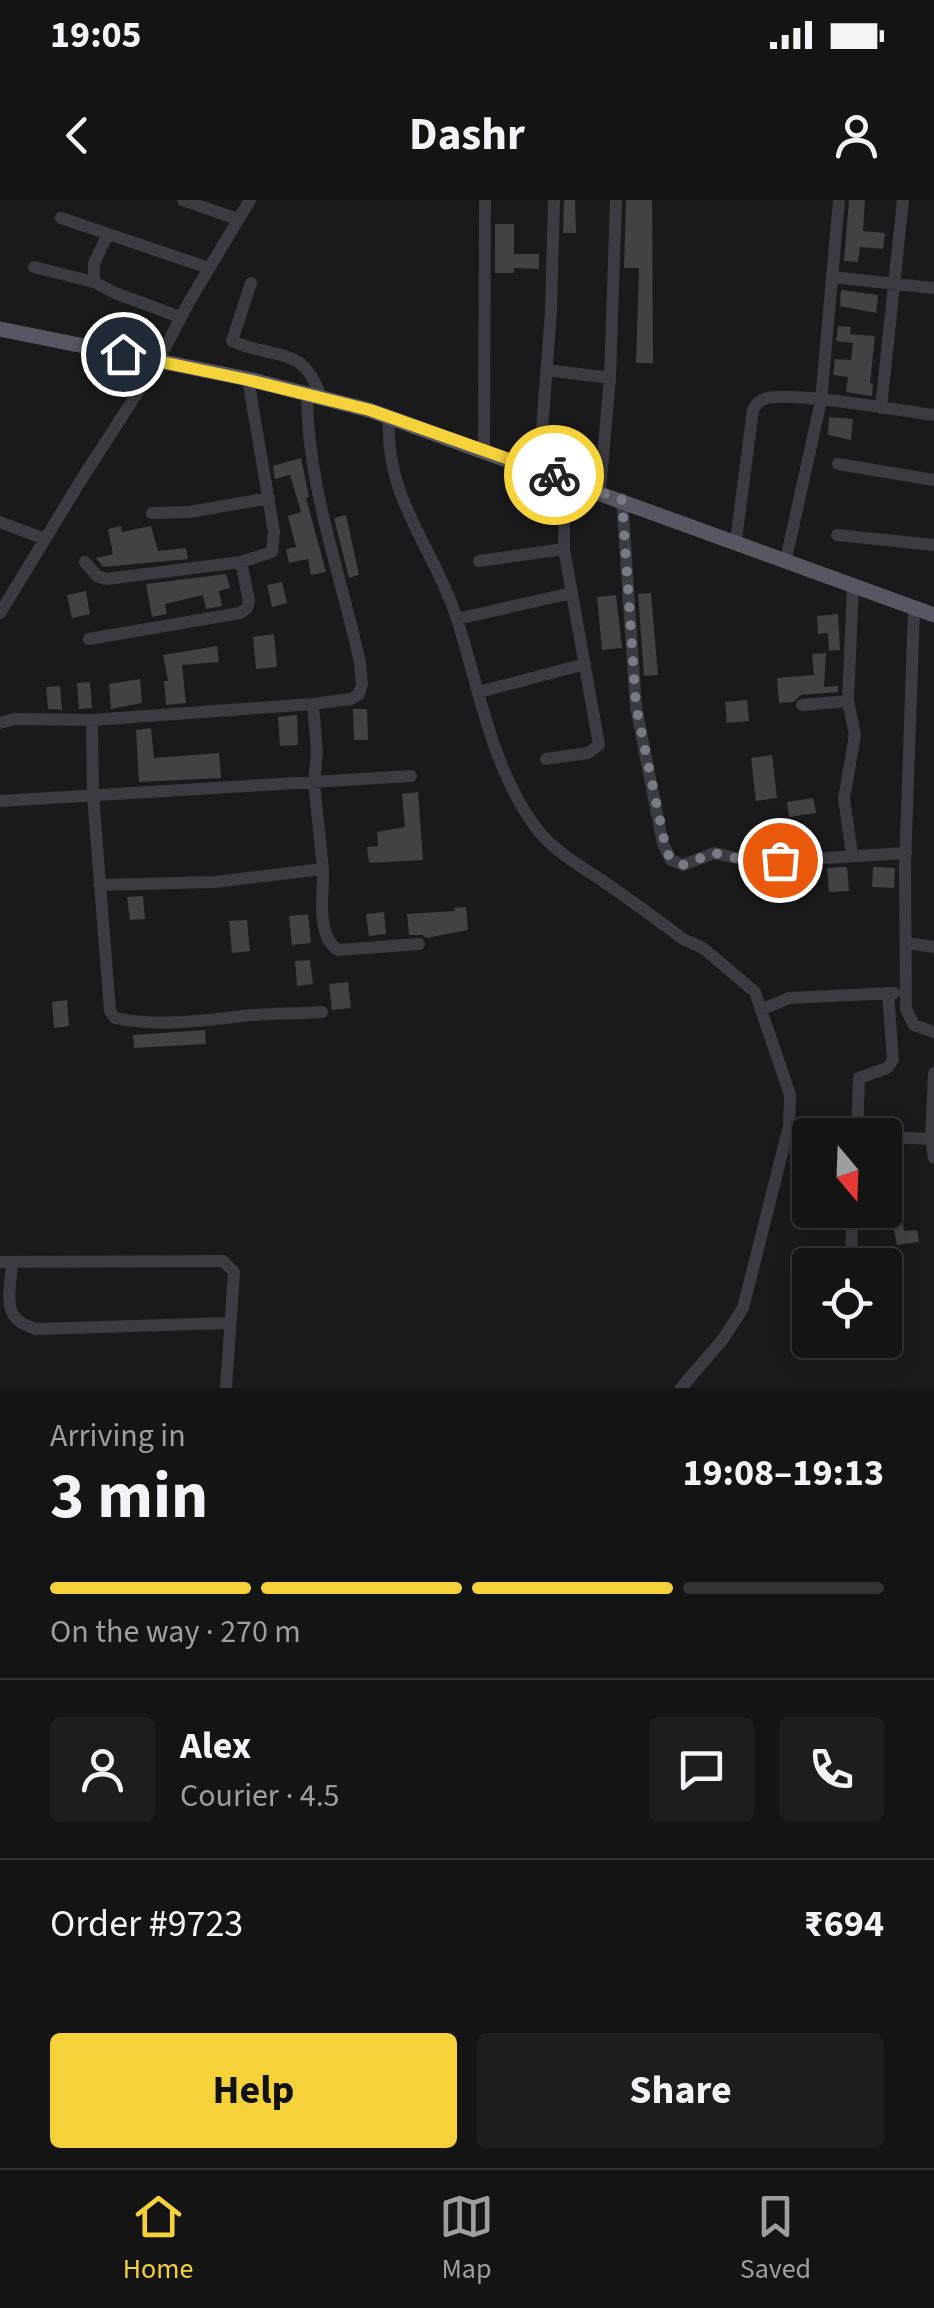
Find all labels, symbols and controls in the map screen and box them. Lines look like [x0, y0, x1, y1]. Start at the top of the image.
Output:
text: 19:05 [50, 8, 142, 62]
text: Dashr [409, 103, 525, 167]
icon: back [50, 108, 105, 163]
icon: person [829, 108, 884, 163]
pin [81, 312, 166, 397]
icon: home [96, 327, 151, 382]
courier [504, 425, 604, 525]
icon: bike [527, 448, 582, 503]
pin [738, 818, 823, 903]
icon: bag [753, 833, 808, 888]
north arrow [792, 1118, 902, 1228]
map controls [792, 1118, 902, 1358]
button: locate [792, 1248, 902, 1358]
text: Arriving in [50, 1413, 186, 1459]
text: 19:08–19:13 [682, 1446, 884, 1500]
text: 3 min [50, 1450, 208, 1543]
text: On the way · 270 m [50, 1609, 301, 1655]
button: person [50, 1717, 155, 1822]
button: chat [649, 1717, 754, 1822]
button: phone [779, 1717, 884, 1822]
text: Alex [180, 1719, 251, 1773]
text: Courier · 4.5 [180, 1773, 340, 1819]
text: Order #9723 [50, 1897, 243, 1951]
text: ₹694 [804, 1897, 884, 1951]
button: Help [50, 2033, 457, 2148]
button: Share [477, 2033, 884, 2148]
tab: Home [123, 2189, 193, 2289]
tab: Map [439, 2189, 494, 2289]
tab: Saved [740, 2189, 811, 2289]

